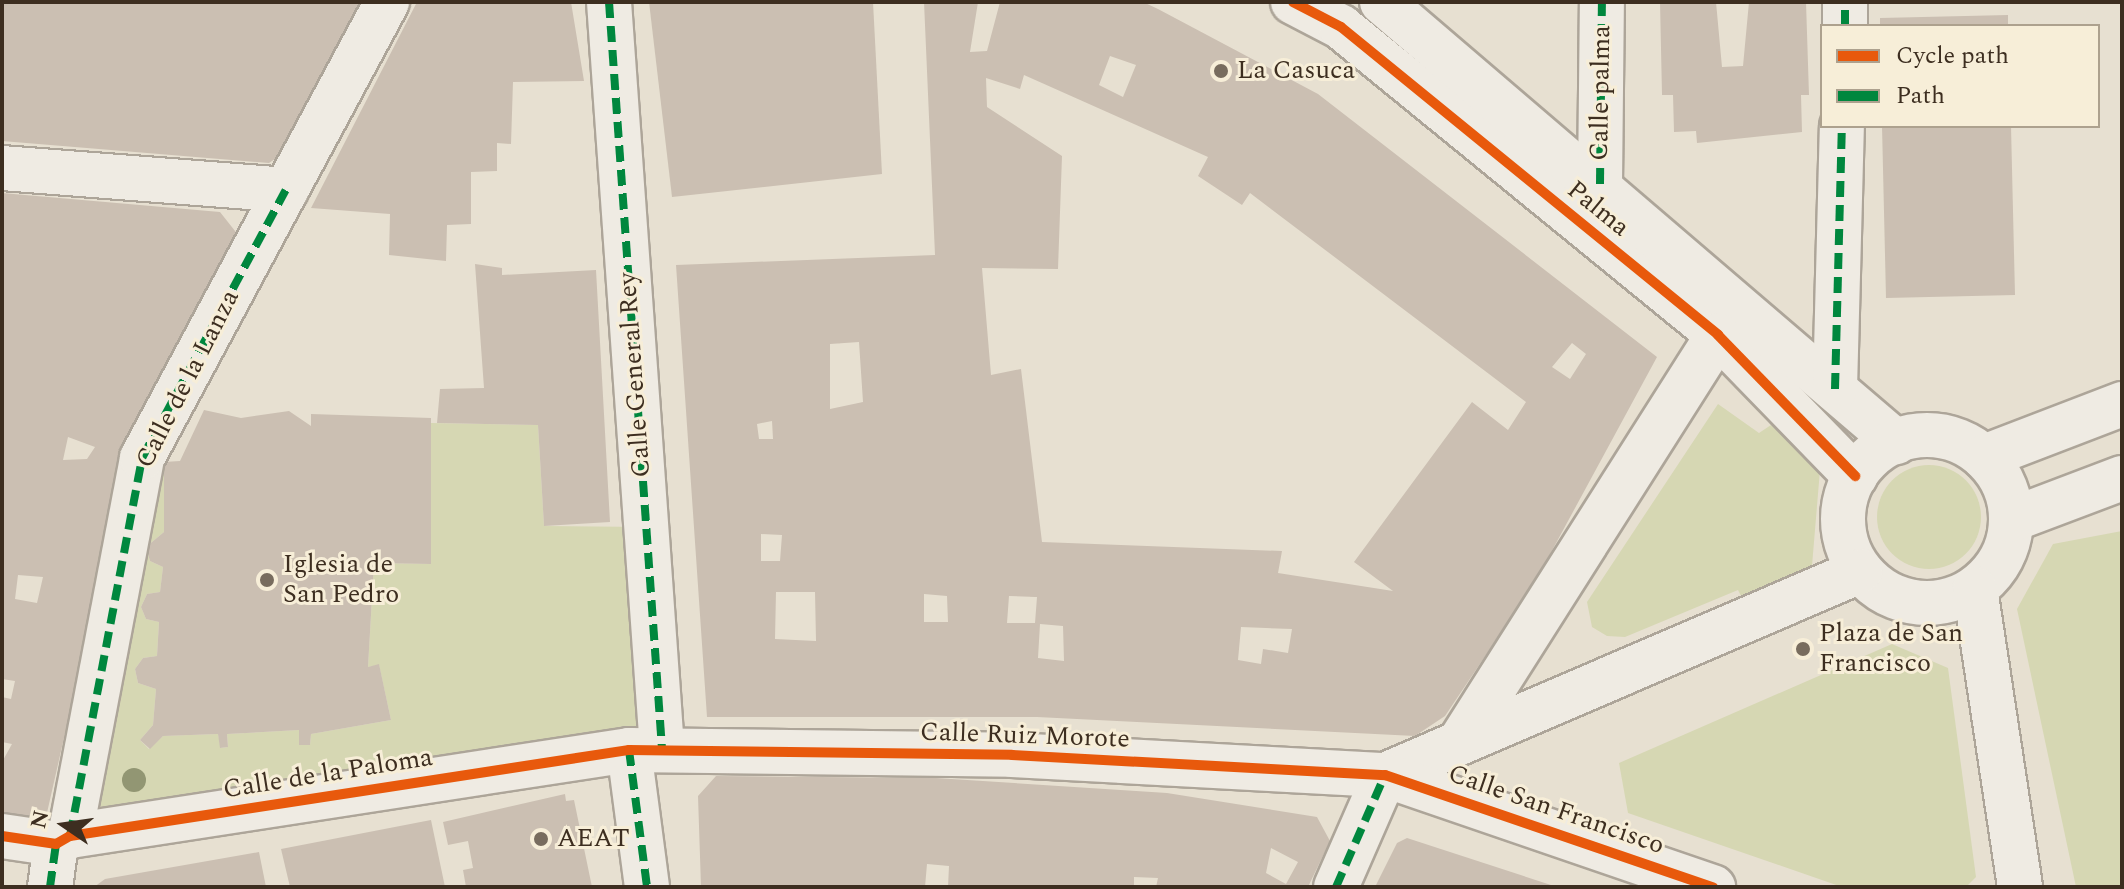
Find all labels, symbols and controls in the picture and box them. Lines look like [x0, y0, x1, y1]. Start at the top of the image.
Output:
legend [1820, 24, 2100, 128]
street label: Calle palma [1584, 25, 1618, 161]
text: Cycle path [1896, 38, 2009, 74]
place label: La Casuca [1237, 55, 1355, 87]
marker: La Casuca [1212, 62, 1230, 80]
text: Path [1896, 78, 1945, 114]
street label: Palma [1561, 174, 1635, 244]
street label: Calle General Rey [612, 271, 658, 479]
street label: Calle de la Lanza [130, 285, 246, 473]
place label: Iglesia de San Pedro [283, 549, 399, 610]
marker: Iglesia de San Pedro [258, 571, 276, 589]
place label: Plaza de San Francisco [1819, 618, 1963, 680]
marker: Plaza de San Francisco [1794, 640, 1812, 658]
street label: Calle Ruiz Morote [920, 717, 1130, 755]
street label: Calle de la Paloma [221, 742, 435, 806]
street label: Calle San Francisco [1444, 758, 1668, 862]
north arrow [24, 785, 104, 865]
text: N [22, 807, 58, 832]
place label: AEAT [557, 823, 630, 855]
marker: AEAT [532, 830, 550, 848]

